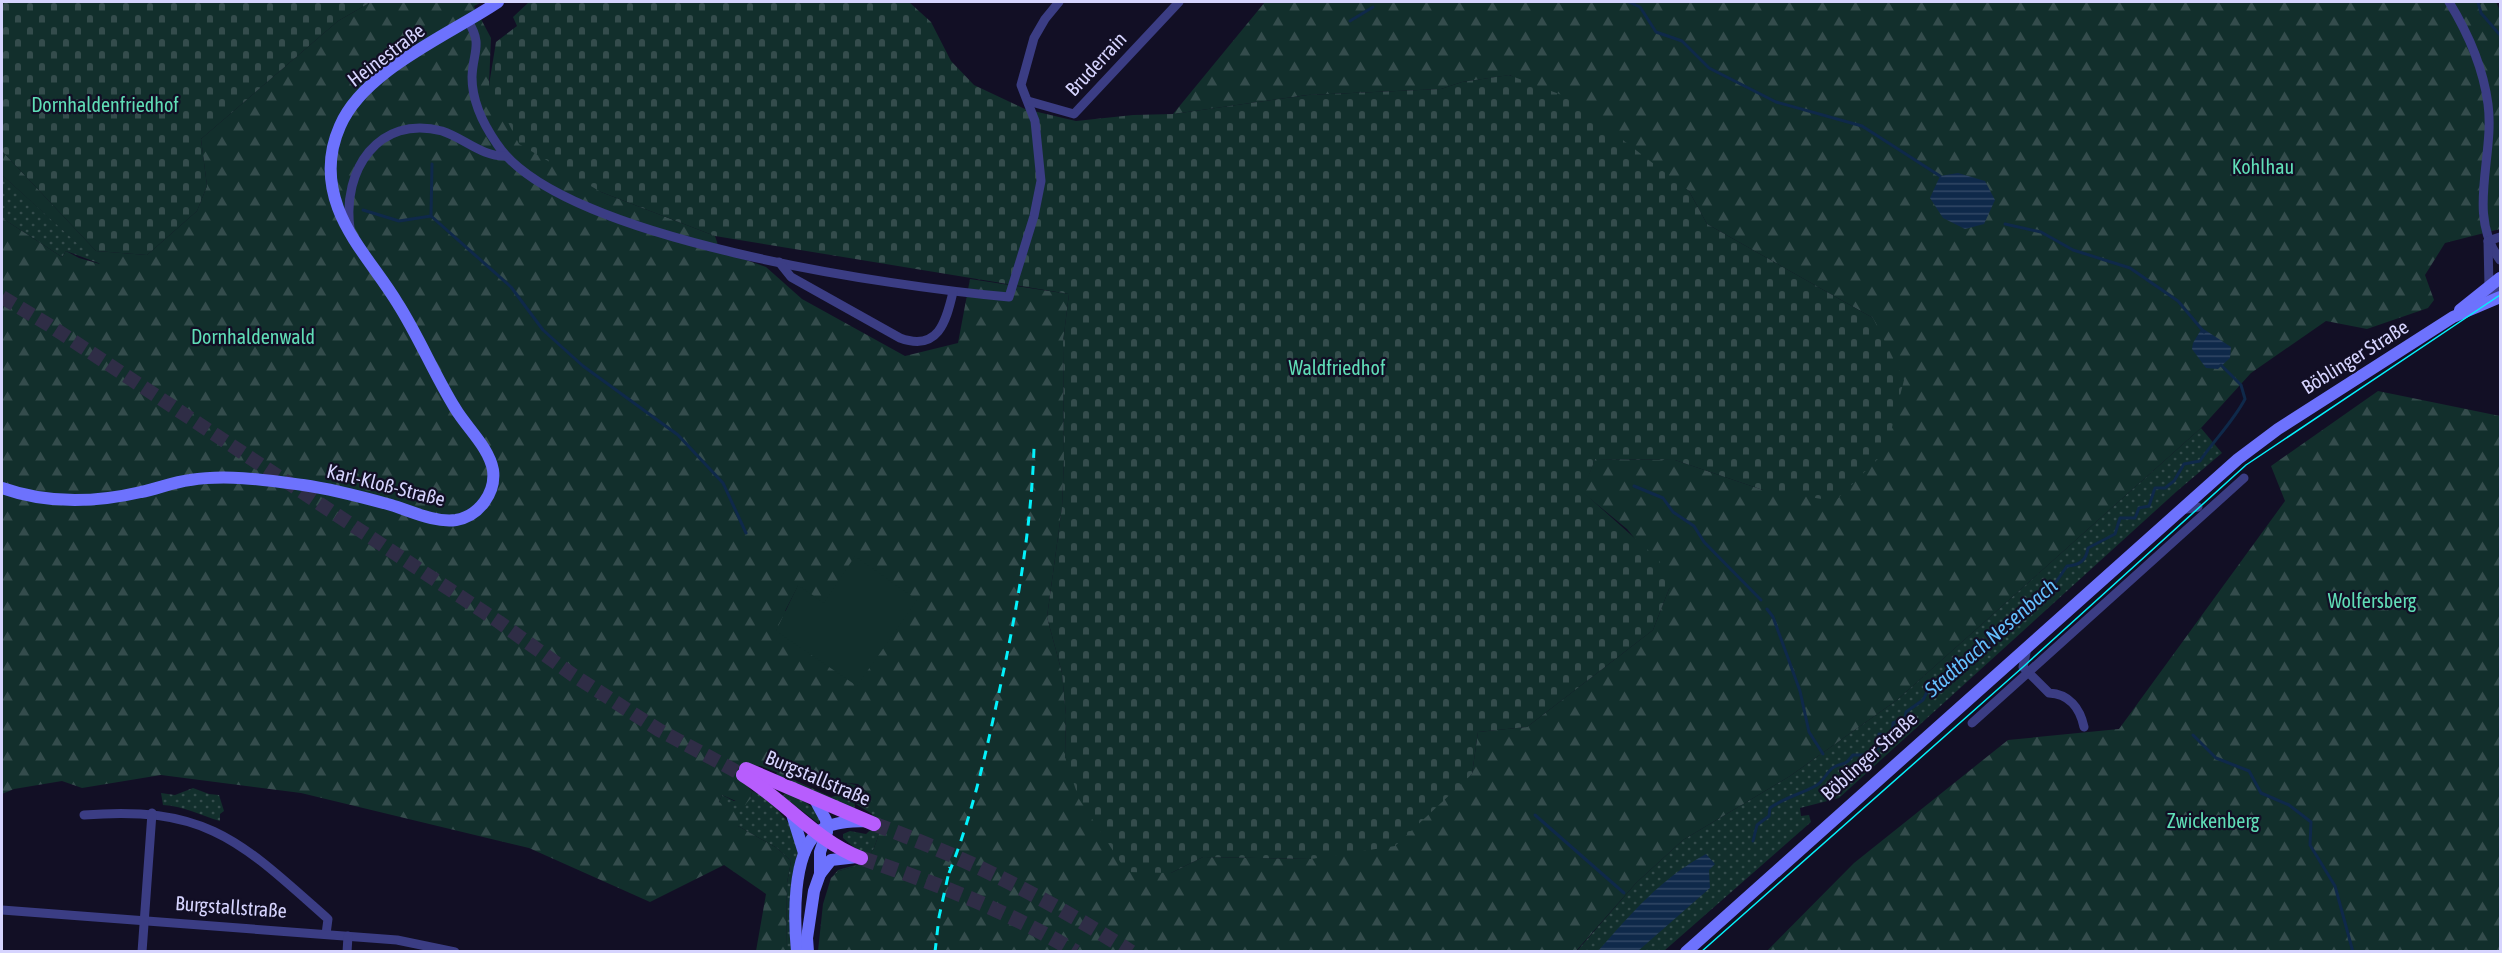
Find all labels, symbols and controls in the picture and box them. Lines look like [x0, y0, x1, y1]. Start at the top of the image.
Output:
street label: Heinestraße [343, 18, 429, 91]
street label: Bruderrain [1060, 27, 1131, 100]
park label: Dornhaldenfriedhof [31, 93, 179, 116]
park label: Kohlhau [2232, 155, 2294, 178]
street label: Böblinger Straße [2297, 315, 2412, 398]
park label: Dornhaldenwald [191, 325, 315, 348]
park label: Waldfriedhof [1289, 356, 1386, 379]
street label: Karl-Kloß-Straße [325, 459, 448, 510]
water label: Stadtbach Nesenbach [1918, 573, 2062, 702]
park label: Wolfersberg [2328, 589, 2417, 612]
street label: Böblinger Straße [1816, 706, 1921, 805]
street label: Burgstallstraße [762, 745, 874, 810]
park label: Zwickenberg [2167, 809, 2260, 832]
street label: Burgstallstraße [174, 891, 288, 922]

